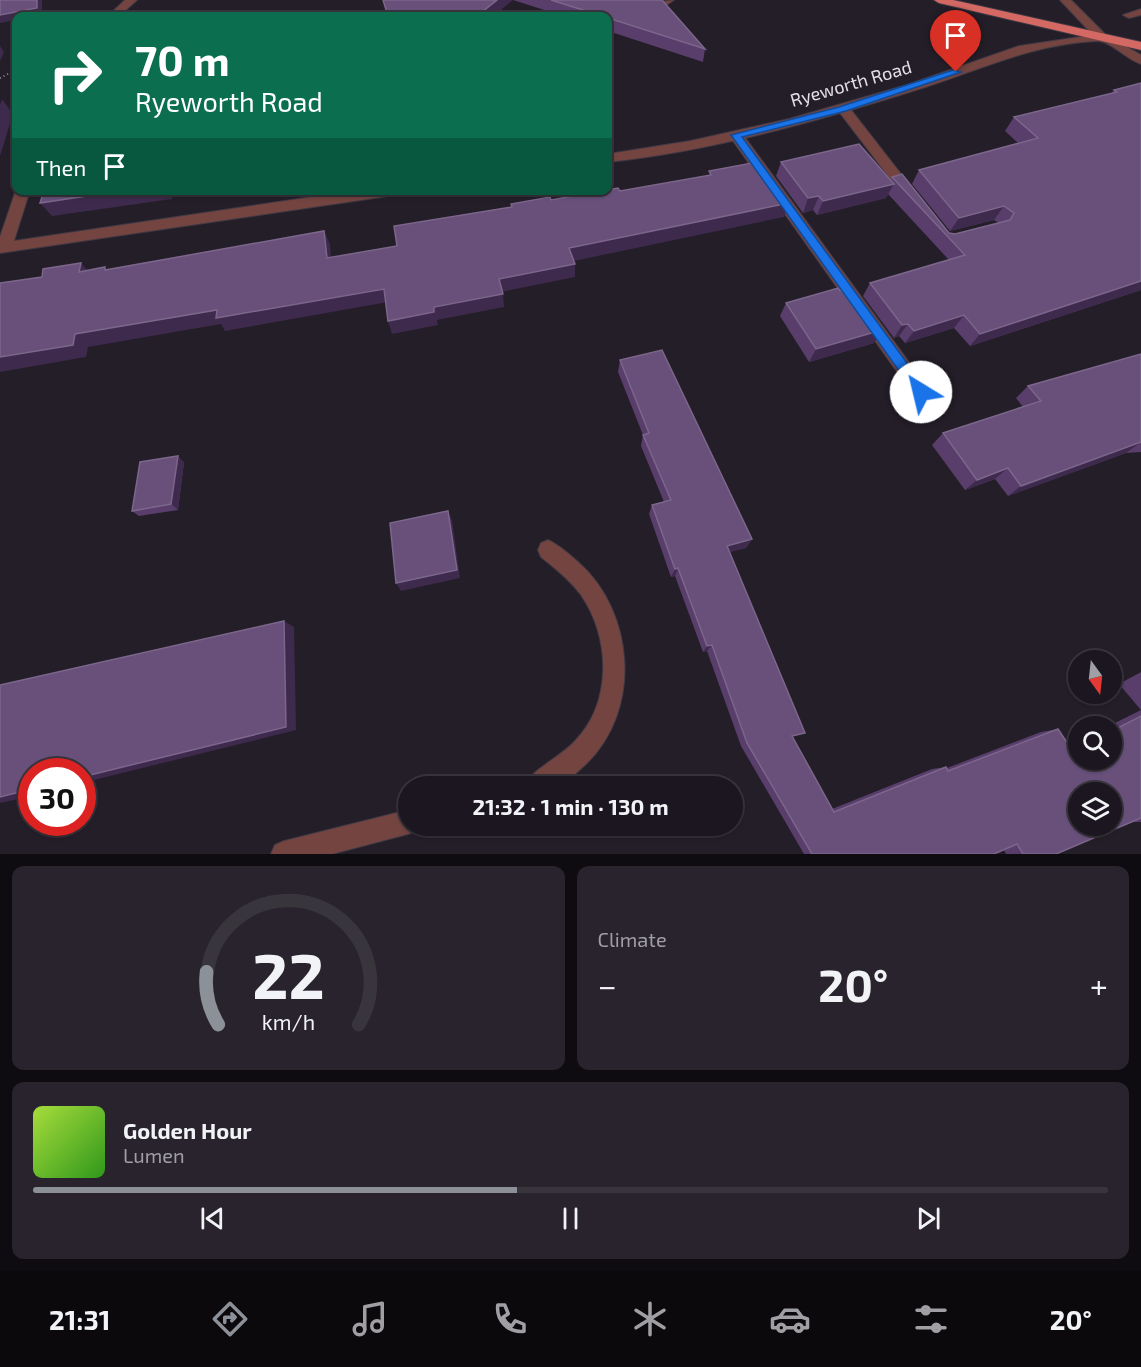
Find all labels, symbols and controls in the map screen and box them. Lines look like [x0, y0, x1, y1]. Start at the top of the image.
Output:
pin [930, 10, 981, 72]
icon: arrive [939, 19, 972, 52]
text: 70 m [135, 34, 230, 84]
icon: right [36, 36, 114, 114]
street label: Ryeworth Road [788, 55, 914, 111]
text: Ryeworth Road [135, 85, 323, 117]
icon: arrive [98, 150, 131, 183]
text: Then [36, 154, 86, 180]
position arrow [889, 360, 953, 424]
north arrow [1068, 650, 1122, 704]
map controls [1068, 650, 1122, 836]
button: search [1068, 716, 1122, 770]
speed limit sign: 30 [18, 758, 96, 836]
button: layers [1068, 782, 1122, 836]
text: 21:32 · 1 min · 130 m [472, 793, 669, 819]
text: Climate [598, 927, 667, 951]
text: 22 [252, 937, 324, 1012]
text: 20° [818, 957, 888, 1011]
text: − [598, 965, 617, 1005]
text: + [1090, 965, 1108, 1005]
text: km/h [262, 1009, 315, 1034]
text: Golden Hour [123, 1117, 252, 1143]
text: Lumen [123, 1143, 185, 1167]
icon: previous [196, 1202, 229, 1235]
icon: pause [554, 1202, 587, 1235]
icon: next [912, 1202, 945, 1235]
icon: directions [209, 1298, 251, 1340]
icon: music [349, 1298, 391, 1340]
icon: phone [489, 1298, 531, 1340]
icon: climate [629, 1298, 671, 1340]
icon: car [769, 1298, 811, 1340]
icon: filters [910, 1298, 952, 1340]
text: 21:31 [49, 1303, 110, 1335]
text: 20° [1050, 1303, 1092, 1335]

